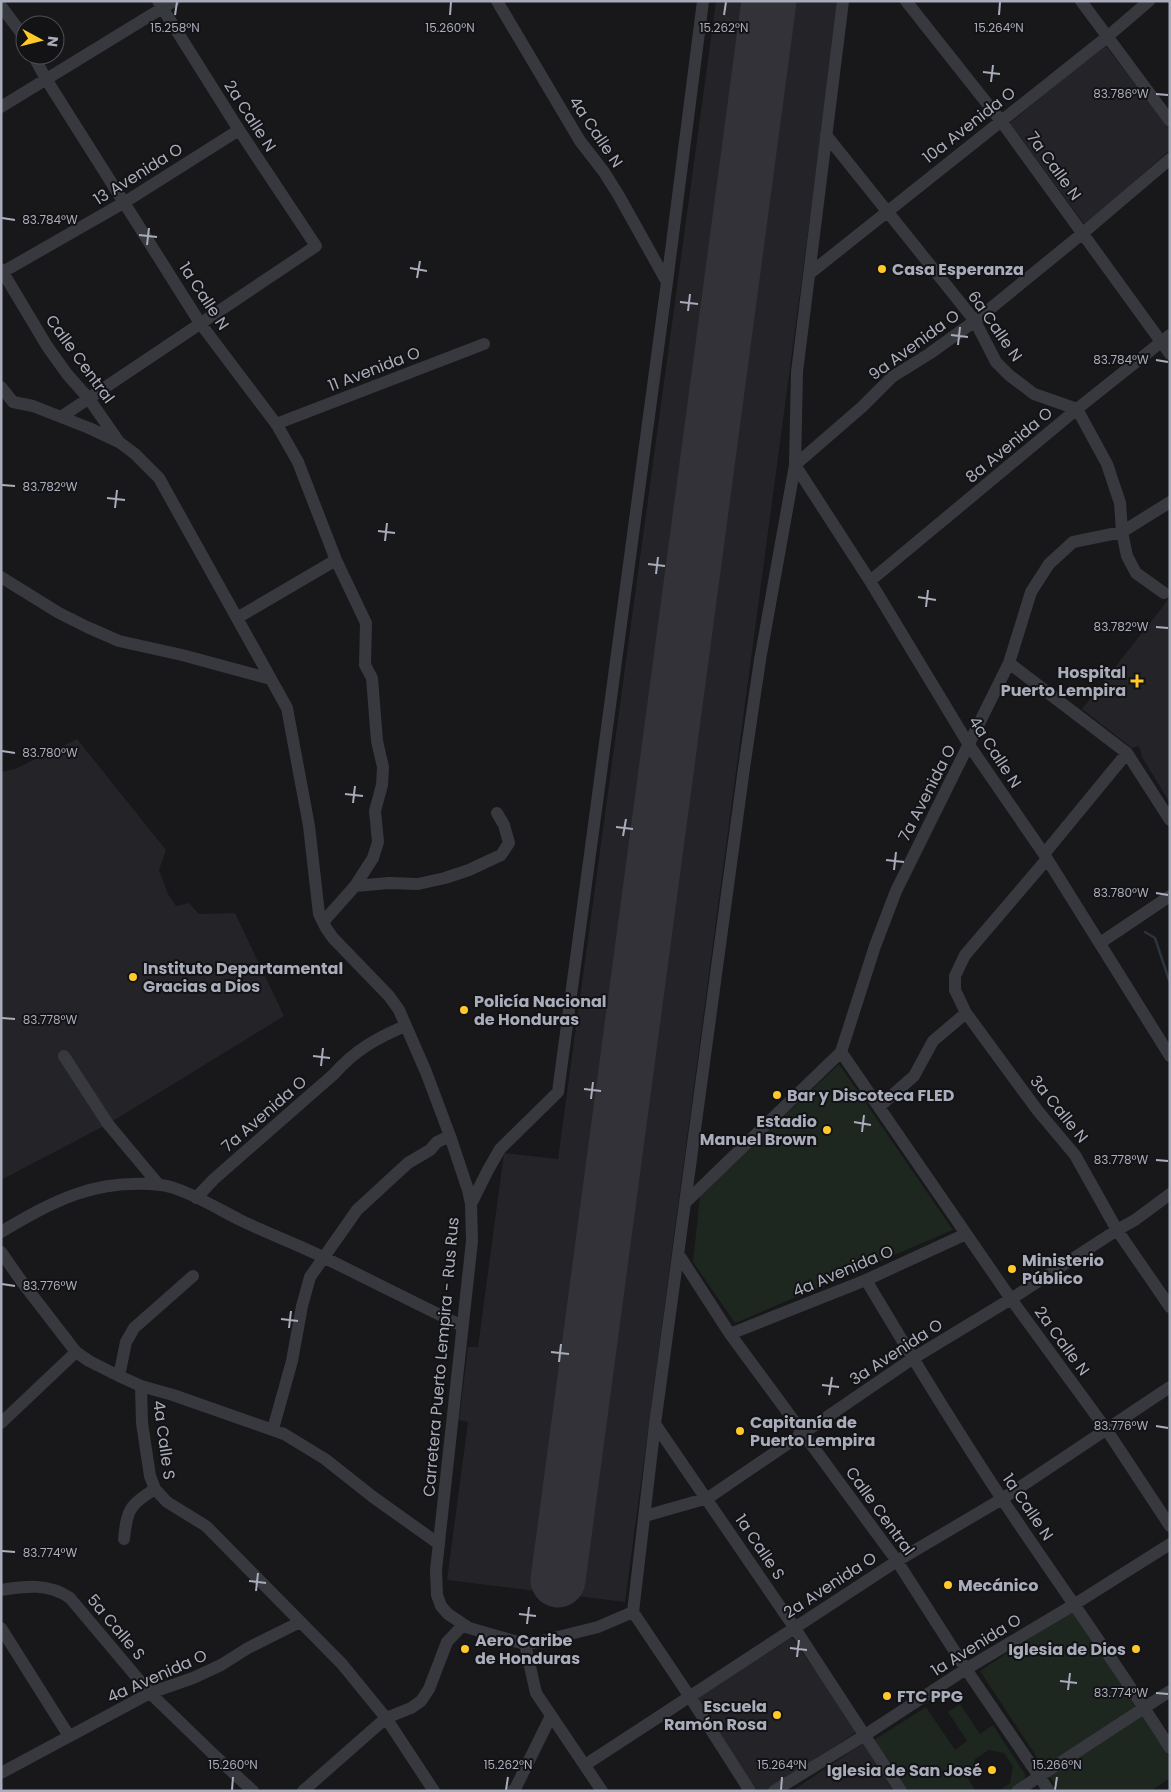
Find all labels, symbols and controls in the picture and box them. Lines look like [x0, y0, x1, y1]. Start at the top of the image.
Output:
north arrow [15, 15, 65, 65]
text: 15.258°N [150, 19, 200, 36]
text: 15.260°N [425, 19, 475, 36]
text: 15.262°N [700, 19, 748, 36]
text: 15.264°N [974, 19, 1024, 36]
text: N [42, 35, 63, 48]
street label: 2a Calle N [218, 76, 282, 156]
street label: 10a Avenida O [918, 81, 1020, 169]
text: 83.786°W [1093, 85, 1149, 102]
street label: 4a Calle N [564, 92, 628, 172]
street label: 7a Calle N [1021, 127, 1087, 205]
street label: 13 Avenida O [89, 137, 187, 211]
text: 83.784°W [22, 211, 78, 228]
street label: 1a Calle N [173, 258, 235, 334]
place label: Casa Esperanza [892, 258, 1024, 281]
marker: Casa Esperanza [876, 263, 888, 275]
street label: 6a Calle N [962, 286, 1028, 366]
street label: 9a Avenida O [864, 304, 964, 386]
street label: Calle Central [40, 310, 120, 408]
street label: 11 Avenida O [325, 341, 423, 397]
text: 83.784°W [1093, 351, 1149, 368]
street label: 8a Avenida O [960, 402, 1058, 488]
text: 83.782°W [23, 478, 78, 495]
text: 83.782°W [1094, 618, 1149, 635]
place label: Hospital Puerto Lempira [1001, 661, 1126, 702]
marker: Hospital Puerto Lempira [1130, 674, 1144, 688]
street label: 4a Calle N [963, 712, 1027, 792]
street label: 7a Avenida O [893, 740, 961, 846]
text: 83.780°W [22, 744, 78, 761]
text: 83.780°W [1093, 884, 1149, 901]
place label: Instituto Departamental Gracias a Dios [143, 957, 343, 998]
marker: Instituto Departamental Gracias a Dios [127, 971, 139, 983]
place label: Policía Nacional de Honduras [474, 990, 607, 1031]
marker: Policía Nacional de Honduras [458, 1004, 470, 1016]
text: 83.778°W [23, 1011, 78, 1028]
street label: 7a Avenida O [216, 1070, 312, 1158]
street label: 3a Calle N [1025, 1070, 1093, 1148]
place label: Bar y Discoteca FLED [787, 1084, 955, 1107]
marker: Bar y Discoteca FLED [771, 1089, 783, 1101]
place label: Estadio Manuel Brown [700, 1110, 817, 1151]
marker: Estadio Manuel Brown [821, 1124, 833, 1136]
text: 83.778°W [1094, 1151, 1149, 1168]
street label: Carretera Puerto Lempira - Rus Rus [417, 1216, 465, 1498]
street label: 4a Avenida O [789, 1239, 897, 1303]
place label: Ministerio Público [1022, 1249, 1104, 1290]
marker: Ministerio Público [1006, 1263, 1018, 1275]
text: 83.776°W [23, 1277, 78, 1294]
street label: 2a Calle N [1029, 1302, 1095, 1380]
street label: 3a Avenida O [845, 1313, 947, 1391]
street label: 4a Calle S [147, 1399, 181, 1481]
place label: Capitanía de Puerto Lempira [750, 1411, 875, 1452]
text: 83.776°W [1094, 1417, 1149, 1434]
marker: Capitanía de Puerto Lempira [734, 1425, 746, 1437]
street label: Calle Central [840, 1462, 920, 1560]
street label: 1a Calle N [997, 1469, 1059, 1545]
street label: 1a Calle S [730, 1510, 790, 1584]
text: 83.774°W [23, 1544, 78, 1561]
street label: 2a Avenida O [779, 1546, 881, 1624]
place label: Mecánico [958, 1574, 1038, 1597]
marker: Mecánico [942, 1579, 954, 1591]
street label: 5a Calle S [82, 1589, 150, 1665]
street label: 1a Avenida O [926, 1608, 1026, 1682]
place label: Aero Caribe de Honduras [475, 1629, 580, 1670]
place label: Iglesia de Dios [1008, 1638, 1126, 1661]
marker: Aero Caribe de Honduras [459, 1643, 471, 1655]
marker: Iglesia de Dios [1130, 1643, 1142, 1655]
street label: 4a Avenida O [103, 1644, 211, 1708]
text: 83.774°W [1094, 1684, 1149, 1701]
place label: FTC PPG [897, 1685, 963, 1708]
marker: FTC PPG [881, 1690, 893, 1702]
place label: Escuela Ramón Rosa [664, 1695, 767, 1736]
marker: Escuela Ramón Rosa [771, 1709, 783, 1721]
text: 15.260°N [208, 1756, 258, 1773]
text: 15.262°N [484, 1756, 532, 1773]
text: 15.264°N [757, 1756, 807, 1773]
text: 15.266°N [1032, 1756, 1082, 1773]
place label: Iglesia de San José [827, 1759, 982, 1782]
marker: Iglesia de San José [986, 1764, 998, 1776]

